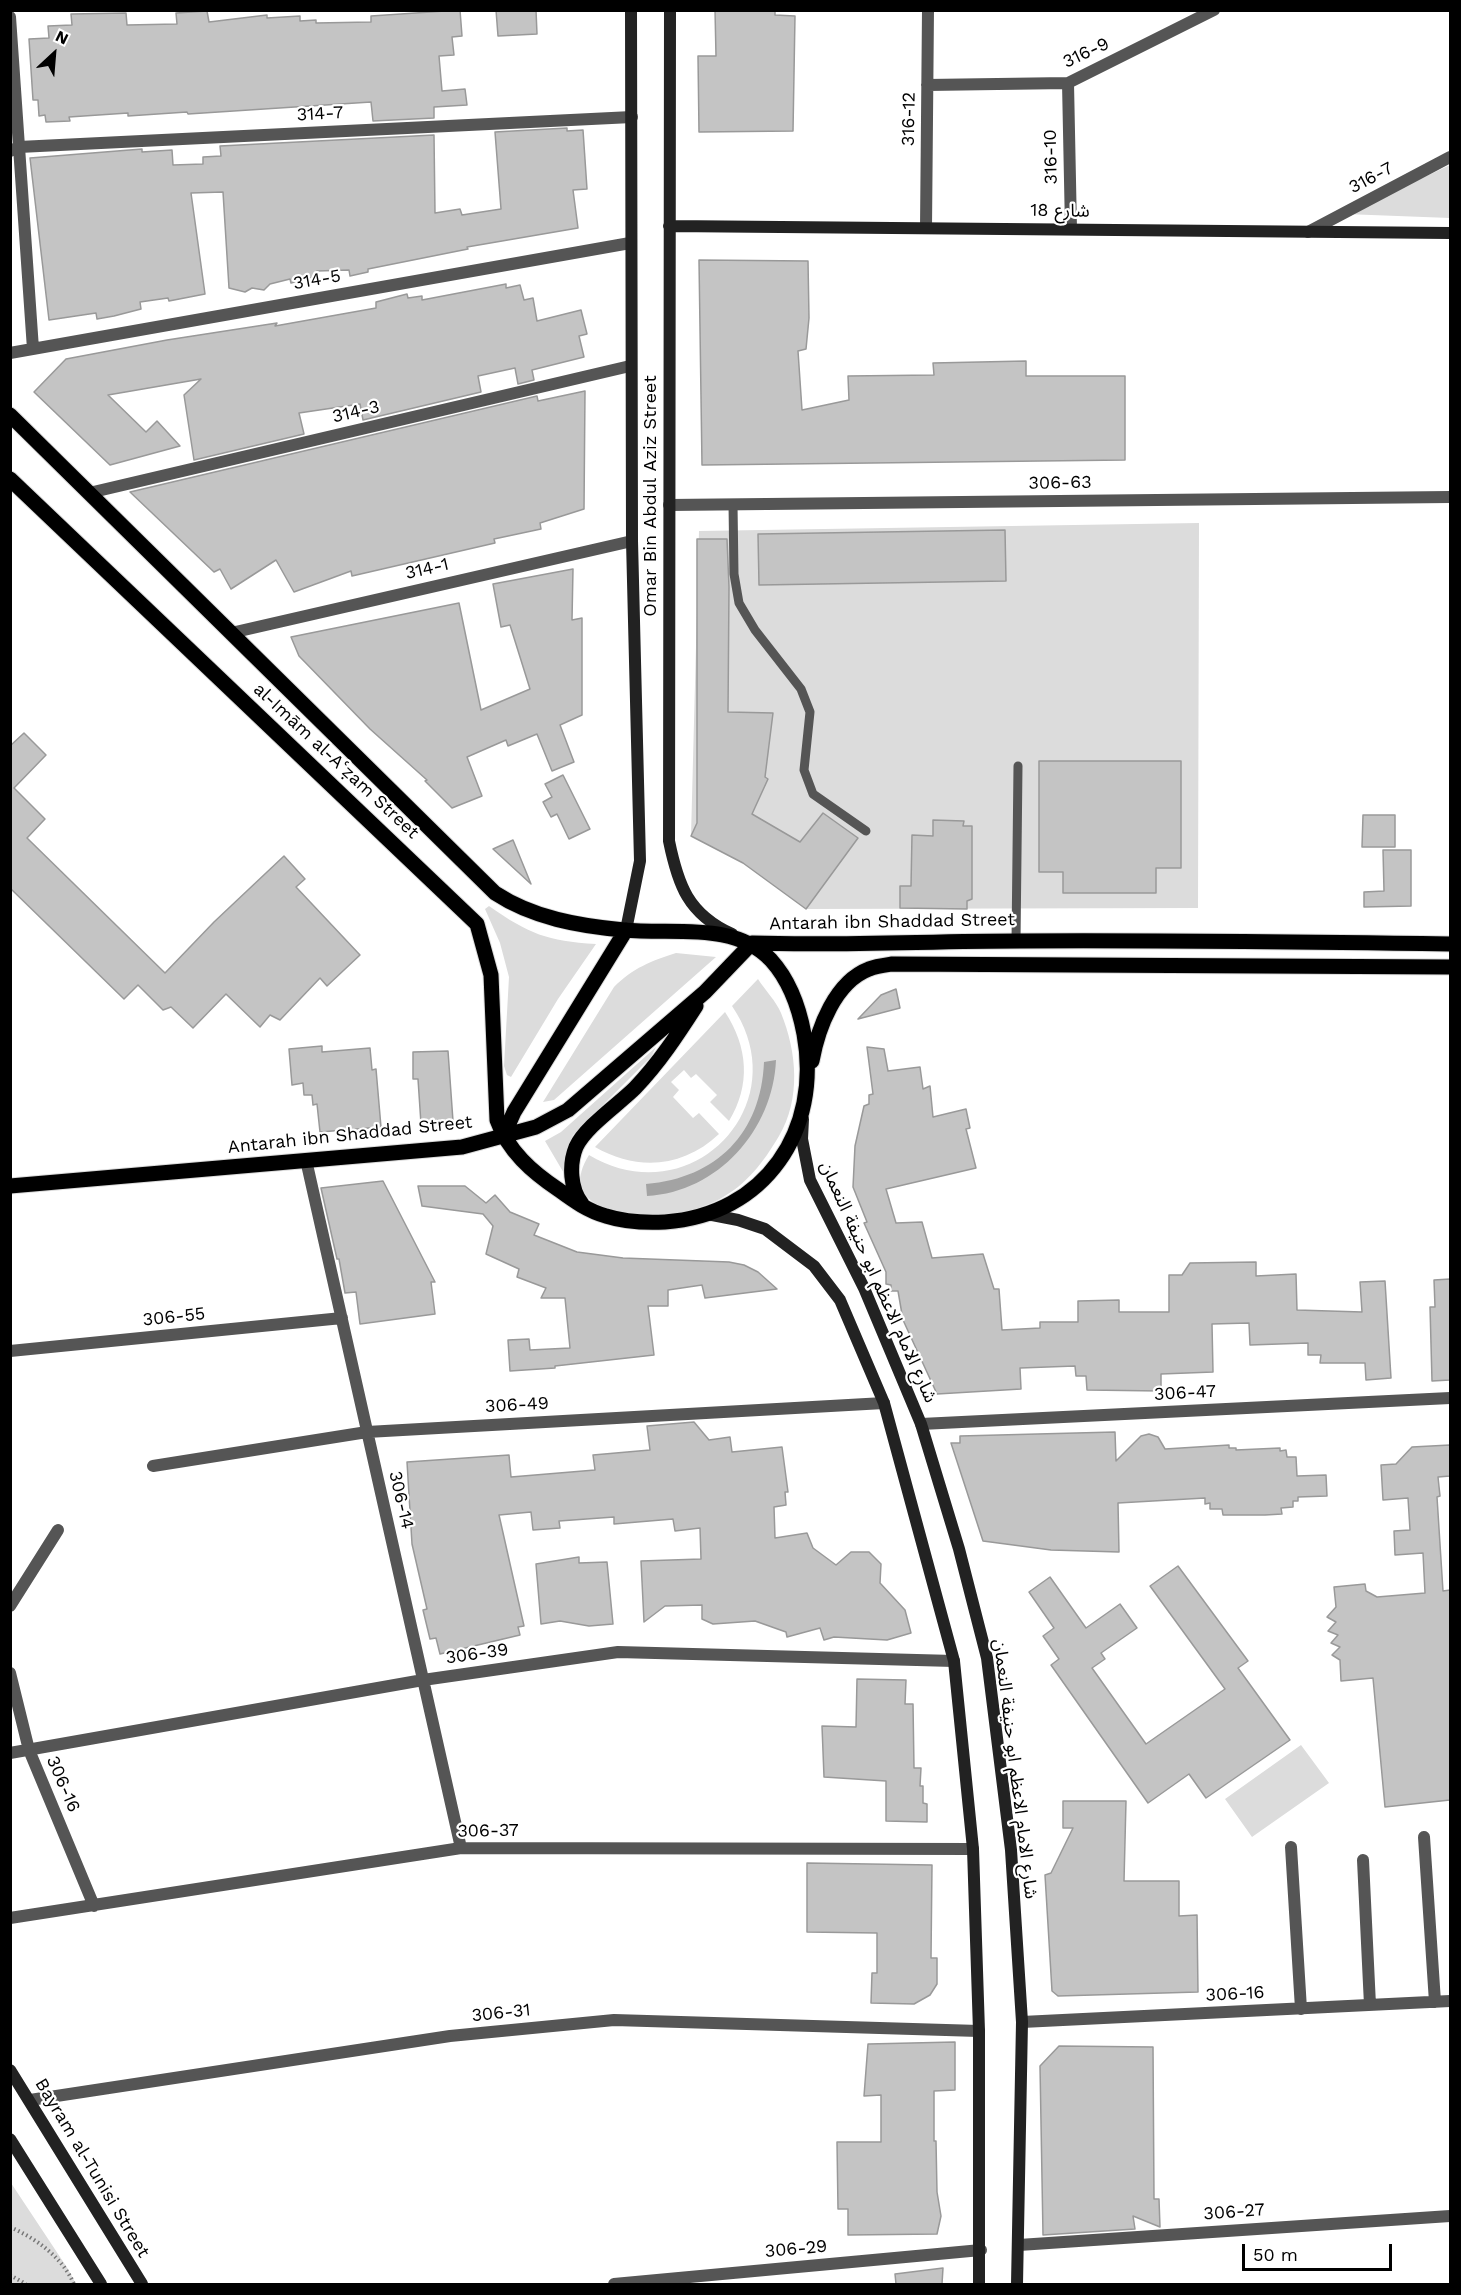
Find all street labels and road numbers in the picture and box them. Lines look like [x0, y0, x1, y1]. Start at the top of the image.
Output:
street label: 316-9 [1059, 33, 1113, 73]
street label: 316-12 [898, 92, 920, 146]
street label: 314-7 [296, 102, 344, 126]
street label: 316-10 [1040, 129, 1062, 185]
street label: 316-7 [1345, 158, 1397, 198]
street label: شارع 18 [1030, 200, 1090, 222]
street label: 314-5 [291, 265, 343, 295]
street label: Omar Bin Abdul Aziz Street [640, 375, 662, 617]
street label: 314-3 [330, 396, 382, 428]
street label: 306-63 [1028, 472, 1092, 494]
street label: 314-1 [403, 554, 451, 584]
street label: al-Imām al-Aʿẓam Street [249, 679, 423, 843]
street label: Antarah ibn Shaddad Street [769, 909, 1015, 935]
street label: Antarah ibn Shaddad Street [227, 1111, 473, 1159]
street label: شارع الامام الاعظم ابو حنيفة النعمان [815, 1158, 941, 1406]
street label: 306-55 [142, 1303, 206, 1331]
street label: 306-47 [1153, 1381, 1217, 1405]
street label: 306-49 [485, 1393, 549, 1417]
street label: 306-14 [384, 1469, 418, 1531]
street label: شارع الامام الاعظم ابو حنيفة النعمان [988, 1638, 1042, 1900]
street label: 306-39 [444, 1639, 510, 1669]
street label: 306-16 [42, 1753, 84, 1815]
street label: 306-37 [457, 1820, 519, 1842]
street label: 306-16 [1205, 1982, 1265, 2006]
street label: 306-31 [470, 1999, 532, 2027]
street label: Bayram al-Tunisi Street [30, 2075, 154, 2261]
street label: 306-27 [1203, 2199, 1265, 2225]
street label: 306-29 [764, 2236, 828, 2262]

